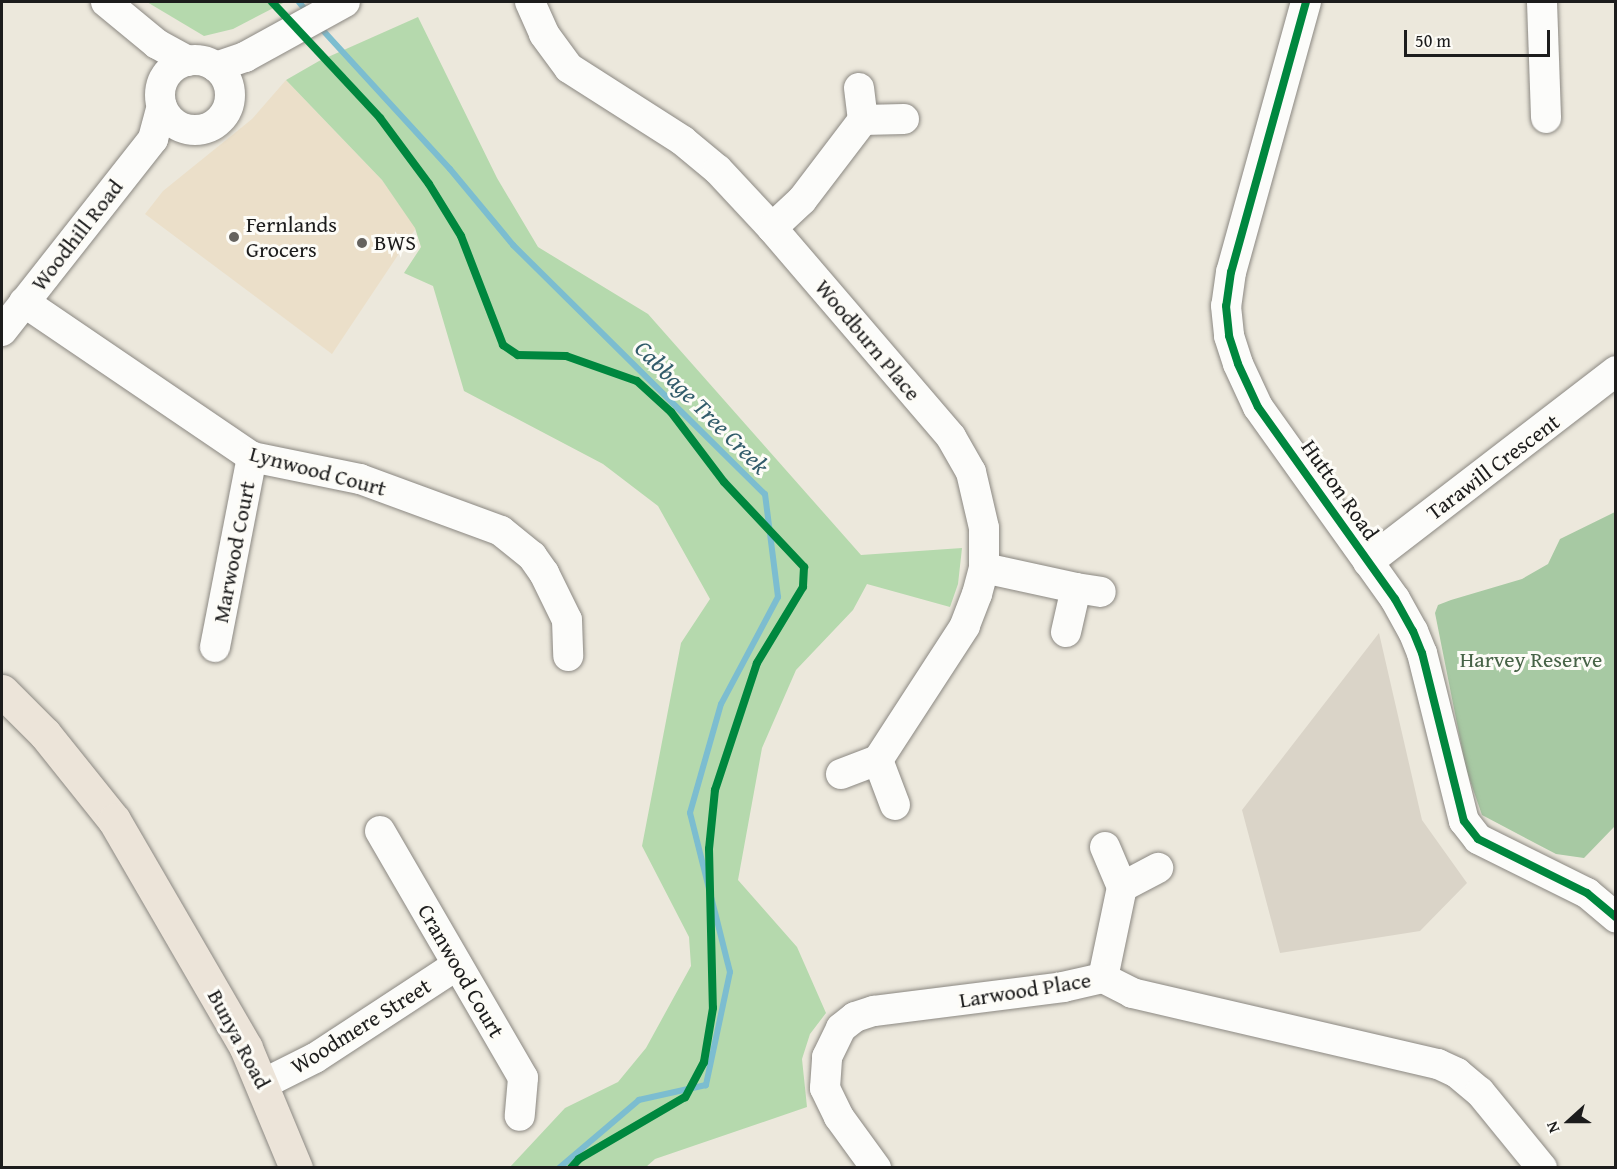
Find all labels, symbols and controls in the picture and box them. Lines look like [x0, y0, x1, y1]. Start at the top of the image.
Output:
scale bar [1407, 18, 1552, 56]
text: 50 m [1415, 27, 1451, 54]
street label: Woodhill Road [25, 174, 129, 296]
place label: Fernlands Grocers [246, 211, 337, 262]
marker: Fernlands Grocers [227, 230, 241, 244]
place label: BWS [374, 230, 416, 256]
marker: BWS [355, 236, 369, 250]
street label: Woodburn Place [810, 274, 926, 406]
water label: Cabbage Tree Creek [629, 334, 775, 480]
street label: Tarawill Crescent [1421, 408, 1565, 526]
street label: Hutton Road [1296, 435, 1384, 545]
street label: Lynwood Court [247, 440, 389, 502]
street label: Marwood Court [207, 479, 261, 625]
park label: Harvey Reserve [1460, 647, 1602, 673]
street label: Cranwood Court [412, 900, 510, 1042]
street label: Larwood Place [957, 967, 1093, 1013]
street label: Woodmere Street [286, 972, 436, 1080]
street label: Bunya Road [202, 985, 276, 1093]
north arrow [1539, 1091, 1599, 1151]
text: N [1539, 1118, 1565, 1137]

